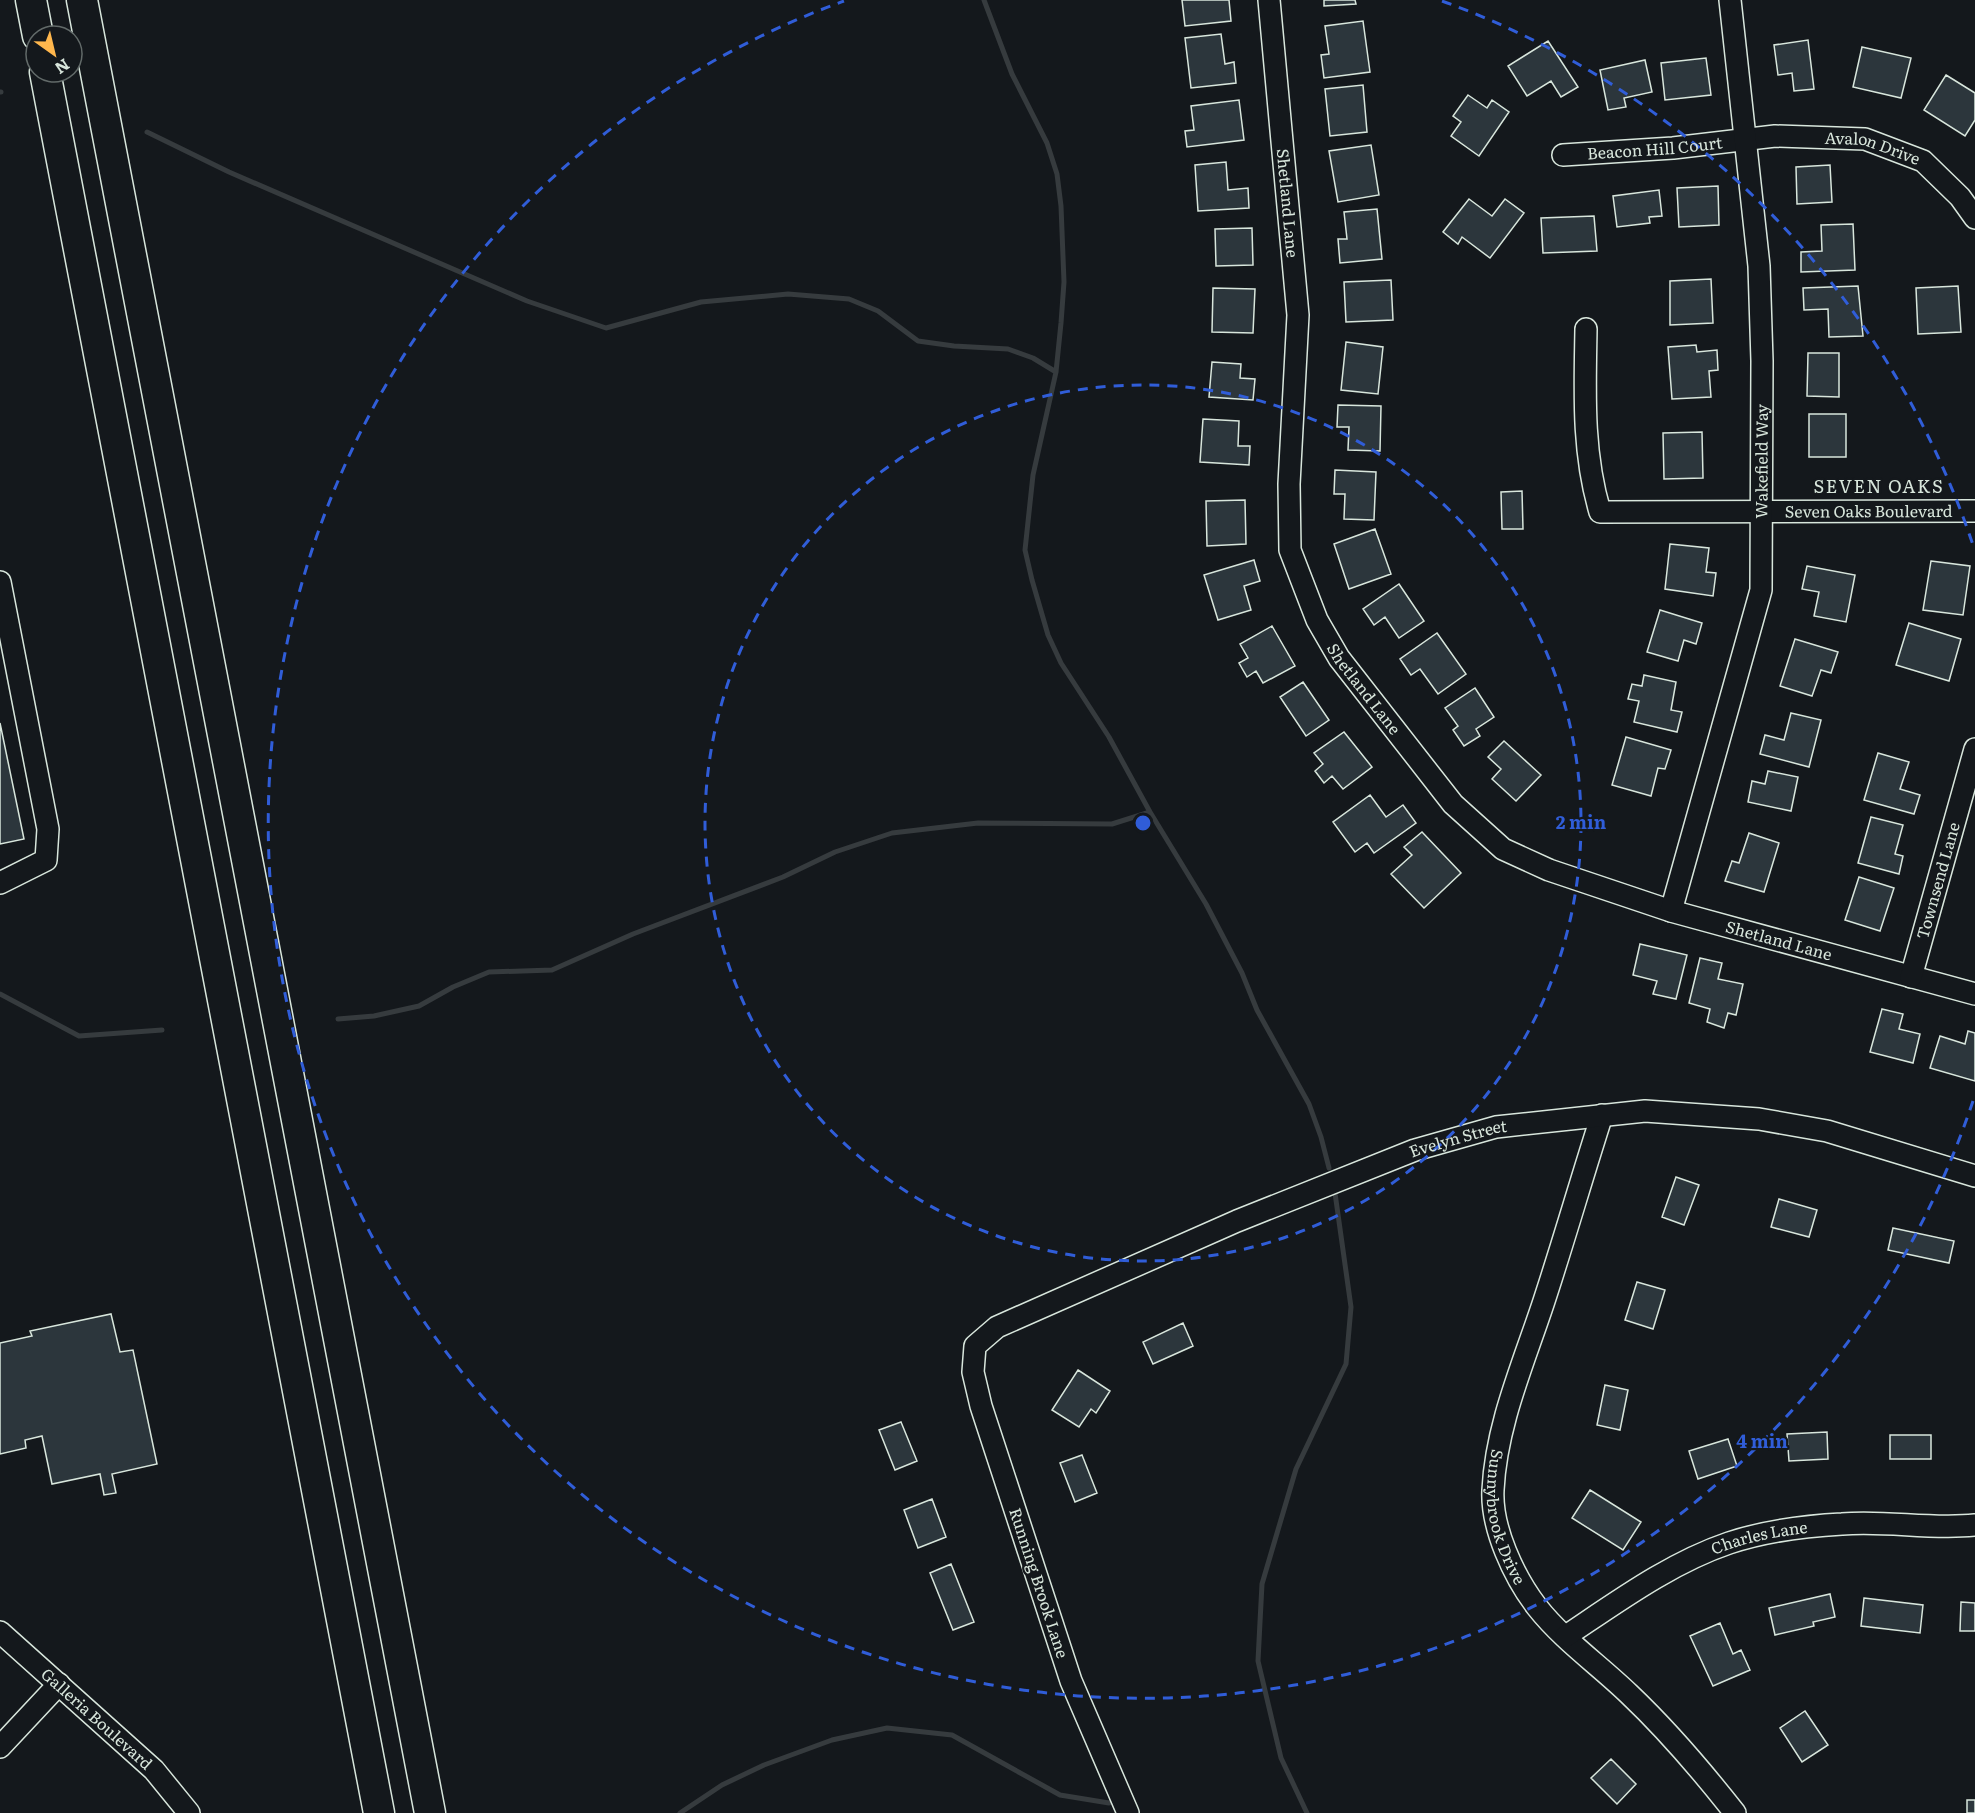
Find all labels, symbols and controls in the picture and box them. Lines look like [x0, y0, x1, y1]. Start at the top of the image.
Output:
north arrow [24, 24, 84, 84]
text: N [51, 54, 75, 81]
street label: Avalon Drive [1824, 125, 1924, 170]
street label: Beacon Hill Court [1586, 129, 1724, 164]
street label: Shetland Lane [1272, 147, 1306, 259]
street label: Wakefield Way [1748, 403, 1773, 519]
district label: SEVEN OAKS [1814, 472, 1944, 499]
street label: Seven Oaks Boulevard [1785, 498, 1953, 523]
street label: Shetland Lane [1322, 638, 1407, 739]
text: 2 min [1556, 808, 1607, 835]
centre of rings [1133, 813, 1153, 833]
street label: Townsend Lane [1909, 819, 1965, 942]
street label: Shetland Lane [1723, 913, 1835, 965]
street label: Evelyn Street [1405, 1113, 1509, 1162]
text: 4 min [1736, 1427, 1788, 1454]
street label: Sunnybrook Drive [1482, 1448, 1532, 1588]
street label: Running Brook Lane [1004, 1504, 1076, 1661]
street label: Charles Lane [1707, 1514, 1809, 1560]
street label: Galleria Boulevard [36, 1662, 159, 1775]

